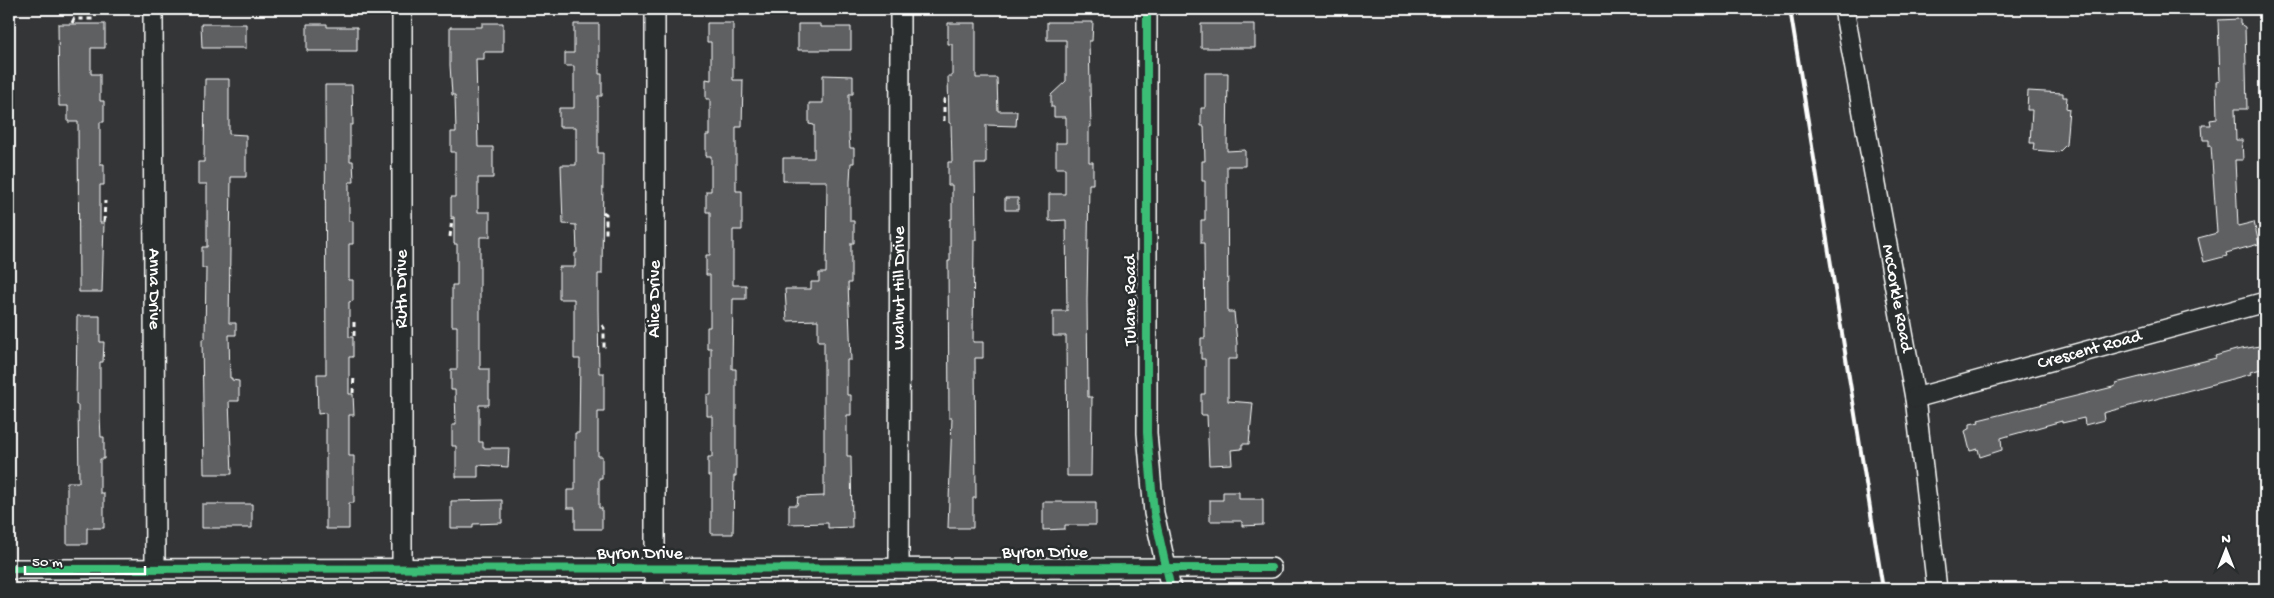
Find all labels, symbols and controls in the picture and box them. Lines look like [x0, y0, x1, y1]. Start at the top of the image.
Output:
street label: Walnut Hill Drive [889, 225, 910, 350]
street label: McCorkle Road [1877, 243, 1917, 355]
street label: Anna Drive [143, 248, 165, 330]
street label: Ruth Drive [392, 249, 413, 328]
street label: Tulane Road [1121, 253, 1142, 346]
street label: Alice Drive [645, 260, 666, 338]
street label: Crescent Road [2035, 325, 2145, 374]
north arrow [2202, 526, 2252, 576]
text: N [2221, 531, 2231, 548]
scale bar [25, 543, 145, 575]
street label: Byron Drive [1001, 543, 1089, 564]
street label: Byron Drive [596, 544, 684, 565]
text: 50 m [32, 554, 63, 572]

